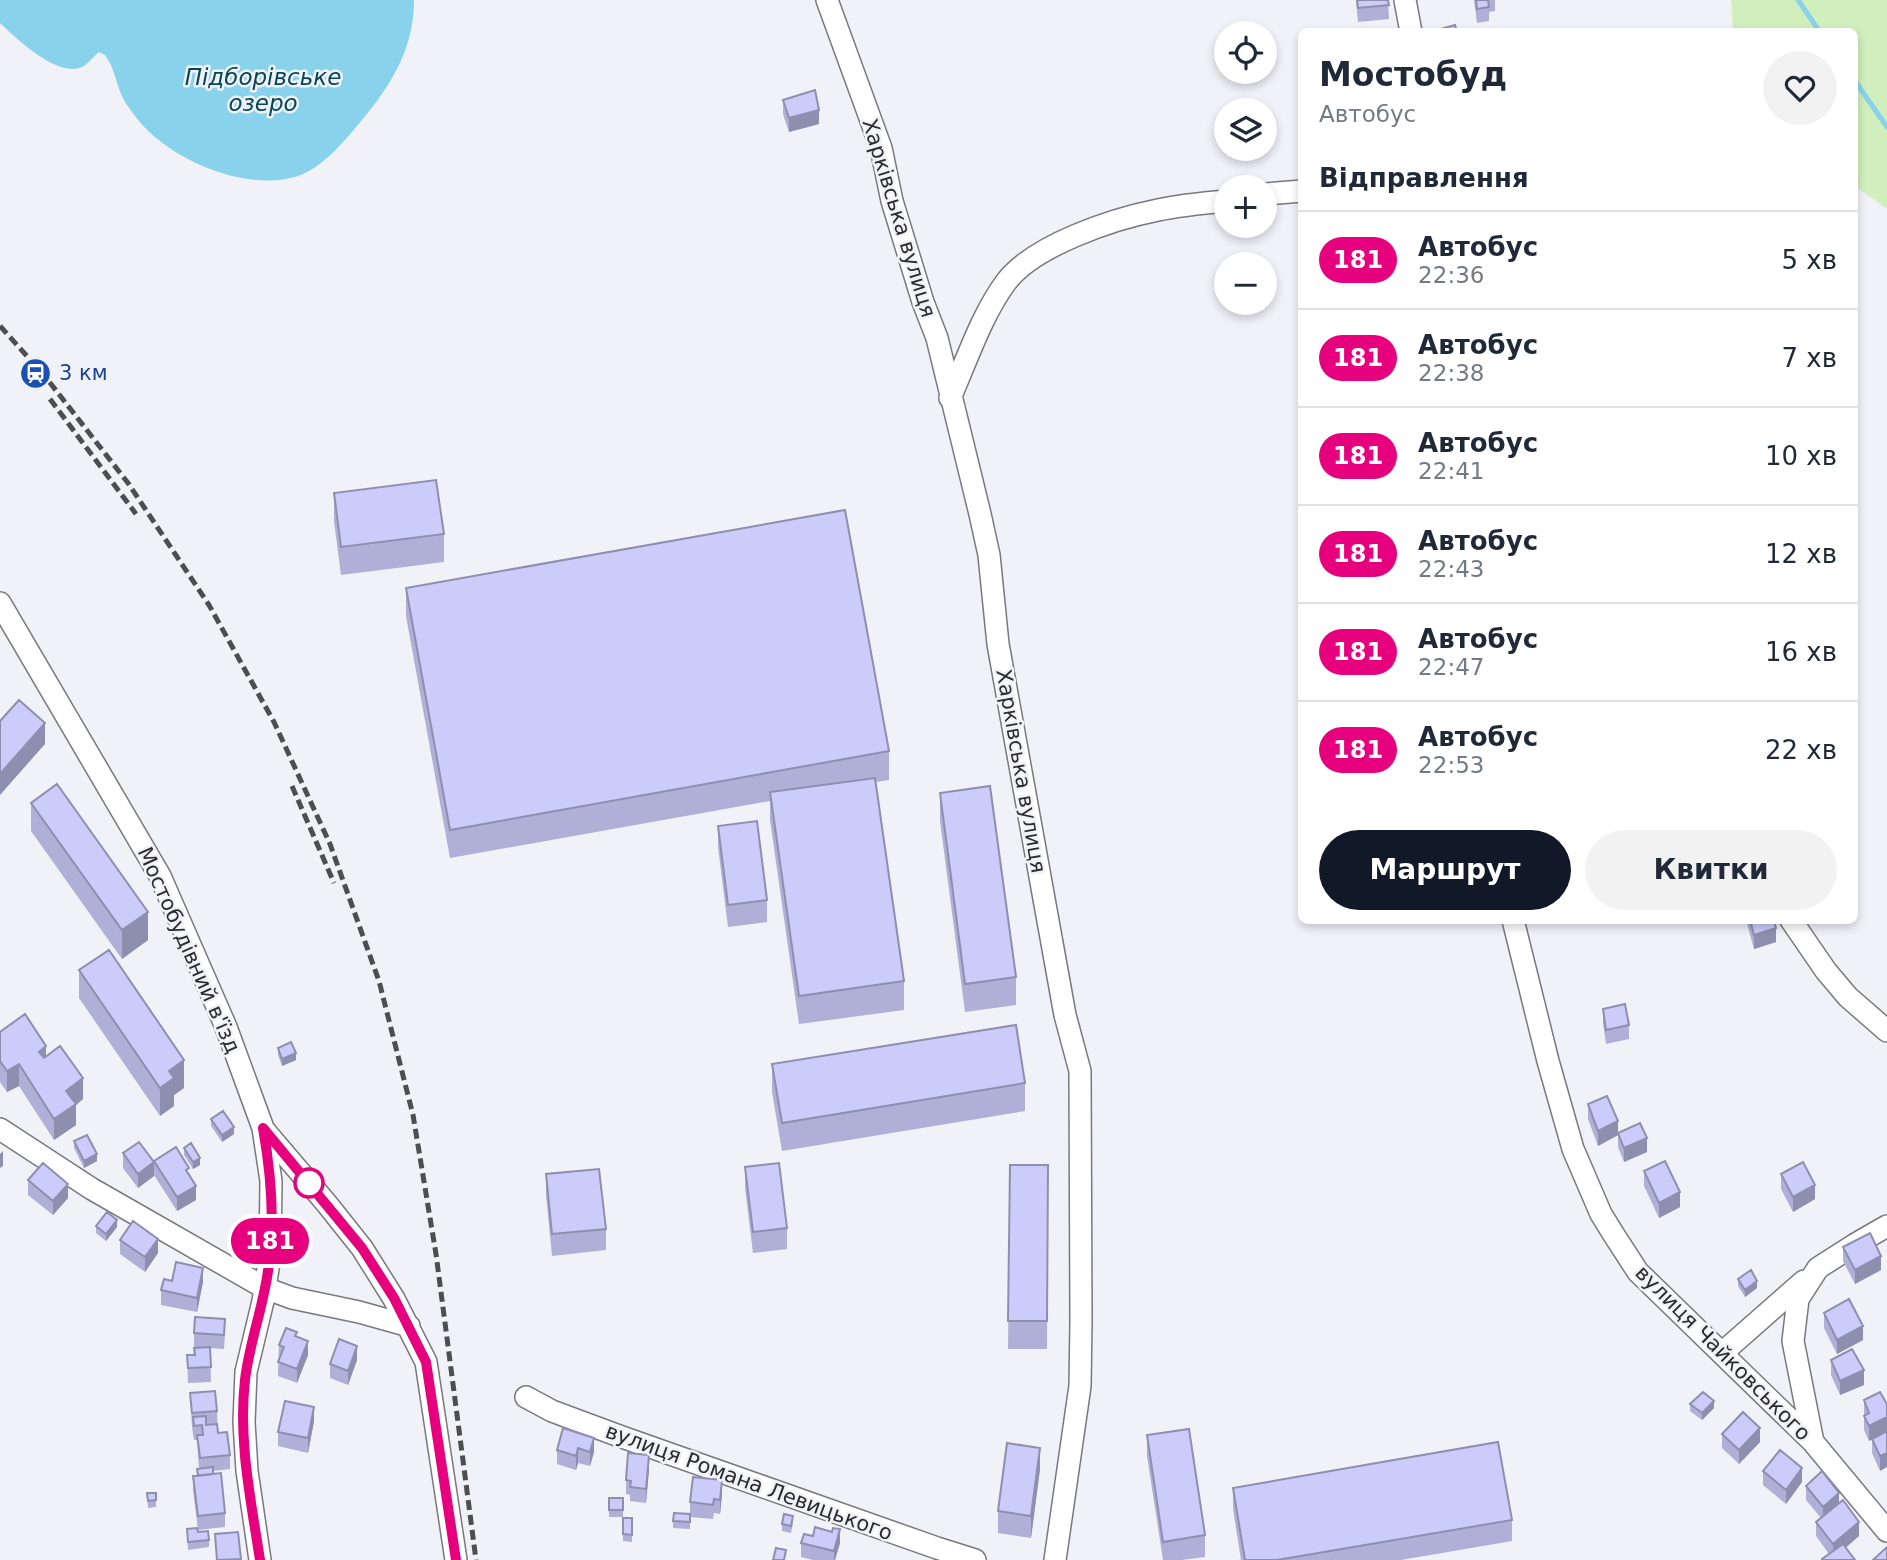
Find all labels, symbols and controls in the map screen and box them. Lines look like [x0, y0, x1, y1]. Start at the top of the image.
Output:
map controls [1214, 21, 1277, 315]
button: locate [1214, 21, 1277, 84]
button: heart [1763, 51, 1837, 125]
text: Мостобуд [1319, 55, 1507, 94]
water label: Підборівське озеро [185, 64, 341, 116]
button: layers [1214, 98, 1277, 161]
text: Автобус [1319, 101, 1416, 127]
street label: Харківська вулиця [857, 116, 941, 320]
text: Відправлення [1319, 163, 1529, 193]
button: + [1214, 175, 1277, 238]
text: Автобус [1418, 232, 1538, 262]
text: 5 хв [1781, 245, 1837, 275]
text: 181 [1333, 246, 1383, 274]
button: − [1214, 252, 1277, 315]
text: 22:36 [1418, 262, 1484, 288]
text: Автобус [1418, 330, 1538, 360]
text: 7 хв [1781, 343, 1837, 373]
text: 181 [1333, 344, 1383, 372]
station icon: 3 км [19, 356, 53, 390]
text: 22:38 [1418, 360, 1484, 386]
place label: 3 км [59, 361, 108, 385]
text: Автобус [1418, 428, 1538, 458]
text: 10 хв [1765, 441, 1837, 471]
text: 181 [1333, 442, 1383, 470]
text: 22:41 [1418, 458, 1484, 484]
text: Автобус [1418, 526, 1538, 556]
text: 12 хв [1765, 539, 1837, 569]
text: 181 [1333, 540, 1383, 568]
text: 22:43 [1418, 556, 1484, 582]
text: Автобус [1418, 624, 1538, 654]
text: 16 хв [1765, 637, 1837, 667]
text: 181 [1333, 638, 1383, 666]
text: 22:47 [1418, 654, 1484, 680]
street label: Харківська вулиця [991, 667, 1051, 875]
text: Автобус [1418, 722, 1538, 752]
text: 22 хв [1765, 735, 1837, 765]
text: 181 [1333, 736, 1383, 764]
text: 22:53 [1418, 752, 1484, 778]
button: Маршрут [1319, 830, 1571, 910]
button: Квитки [1585, 830, 1837, 910]
street label: Мостобудівний в'їзд [133, 843, 245, 1057]
unlabelled marker [294, 1168, 324, 1198]
line badge: 181 [230, 1218, 310, 1264]
text: 181 [245, 1227, 295, 1255]
street label: вулиця Чайковського [1630, 1260, 1816, 1446]
street label: вулиця Романа Левицького [602, 1419, 896, 1545]

